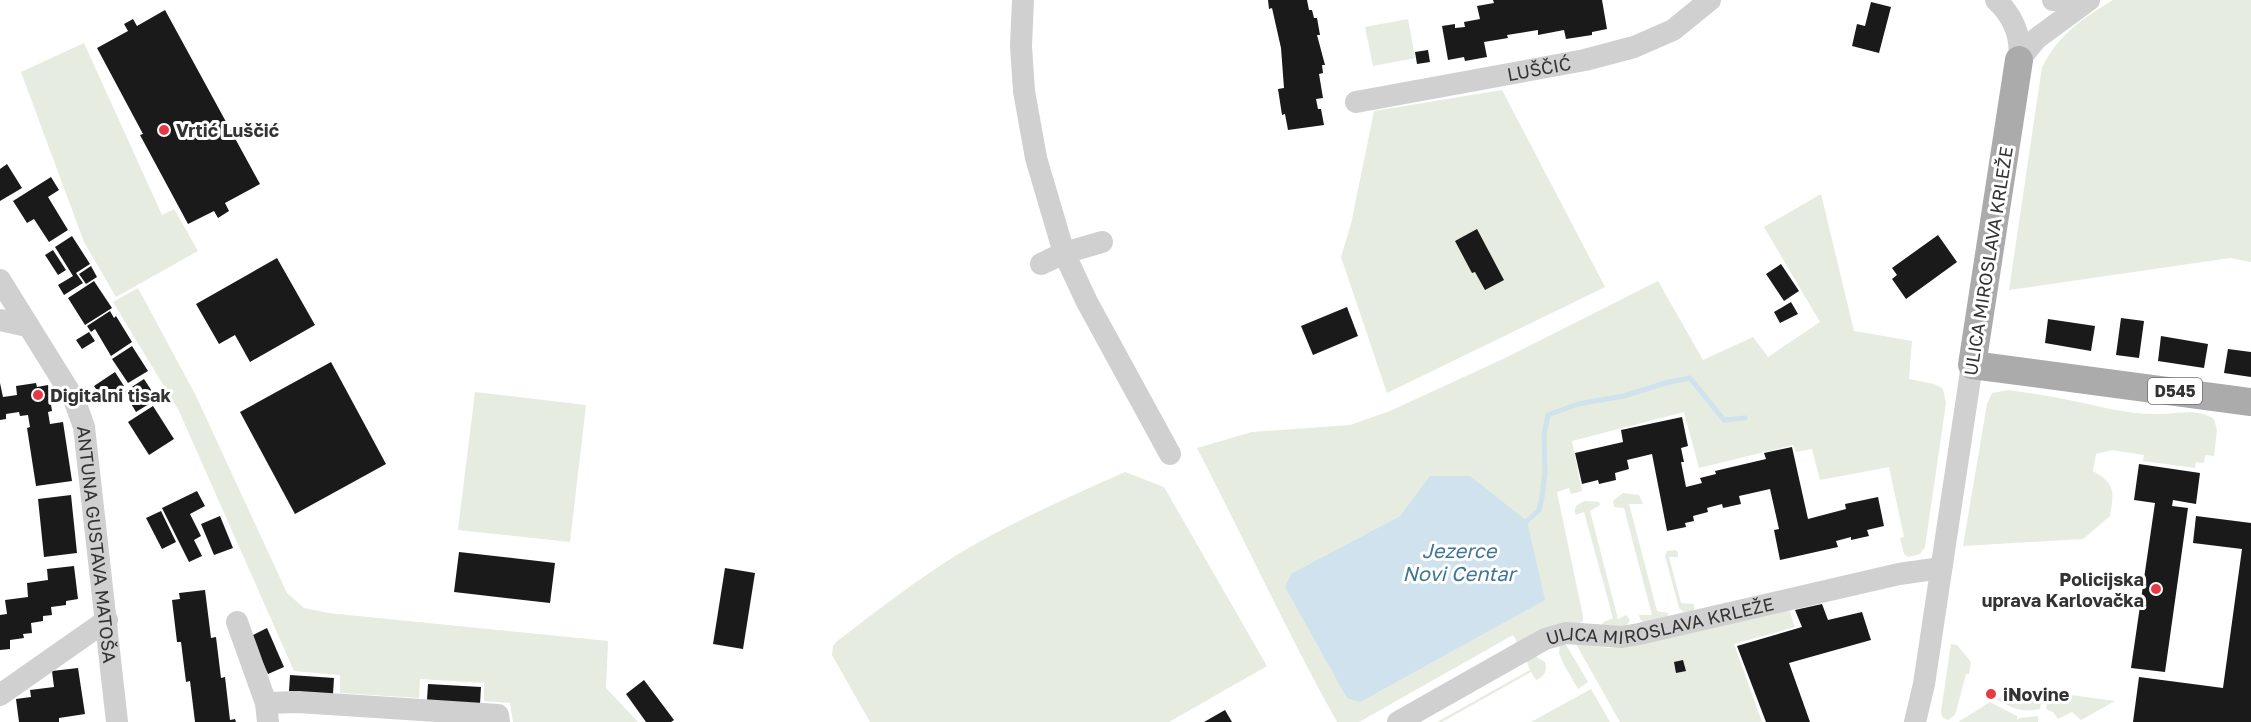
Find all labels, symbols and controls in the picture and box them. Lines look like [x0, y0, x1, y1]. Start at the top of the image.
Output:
street label: LUŠČIĆ [1505, 52, 1573, 85]
place label: Vrtić Luščić [176, 119, 279, 141]
marker: Vrtić Luščić [157, 123, 171, 137]
street label: ULICA MIROSLAVA KRLEŽE [1959, 145, 2017, 377]
road number: D545 [2148, 378, 2202, 404]
place label: Digitalni tisak [50, 384, 171, 406]
marker: Digitalni tisak [31, 388, 45, 402]
street label: ANTUNA GUSTAVA MATOŠA [73, 425, 121, 664]
water label: Jezerce Novi Centar [1403, 538, 1519, 585]
place label: Policijska uprava Karlovačka [1982, 568, 2144, 611]
marker: Policijska uprava Karlovačka [2149, 582, 2163, 596]
street label: ULICA MIROSLAVA KRLEŽE [1543, 592, 1776, 649]
place label: iNovine [2003, 683, 2070, 705]
marker: iNovine [1984, 687, 1998, 701]

